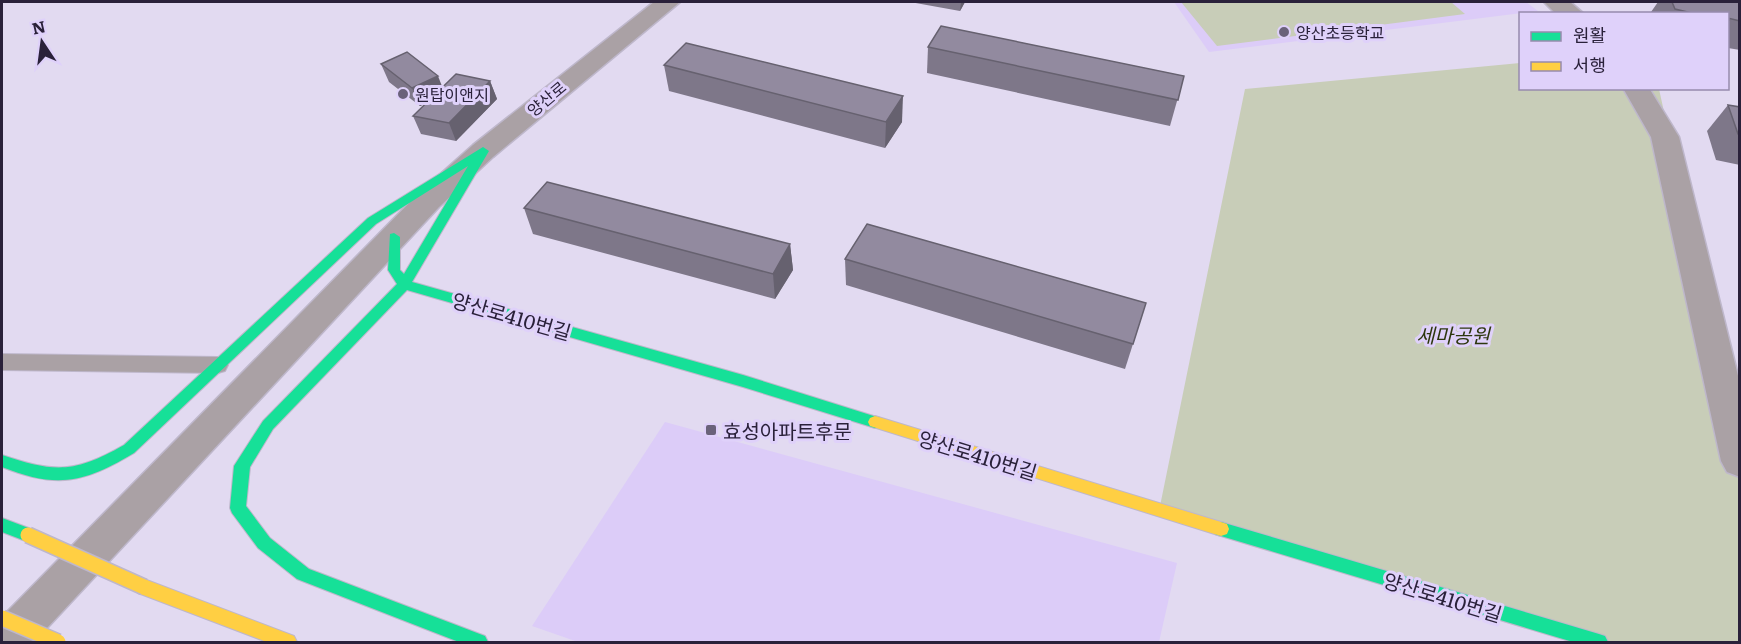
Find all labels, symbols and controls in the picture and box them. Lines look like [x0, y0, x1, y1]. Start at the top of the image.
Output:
north arrow [12, 12, 72, 72]
legend [1519, 12, 1729, 90]
text: N [29, 13, 48, 40]
place label: 양산초등학교 [1296, 20, 1384, 44]
text: 원활 [1573, 21, 1606, 48]
marker: 양산초등학교 [1277, 25, 1291, 39]
text: 서행 [1573, 51, 1606, 78]
street label: 양산로 [521, 74, 571, 121]
place label: 원탑이앤지 [415, 82, 489, 106]
marker: 원탑이앤지 [396, 87, 410, 101]
street label: 양산로410번길 [449, 284, 575, 346]
park label: 세마공원 [1416, 319, 1491, 349]
place label: 효성아파트후문 [723, 415, 852, 445]
street label: 양산로410번길 [915, 422, 1041, 486]
marker: 효성아파트후문 [704, 423, 718, 437]
street label: 양산로410번길 [1380, 564, 1506, 628]

